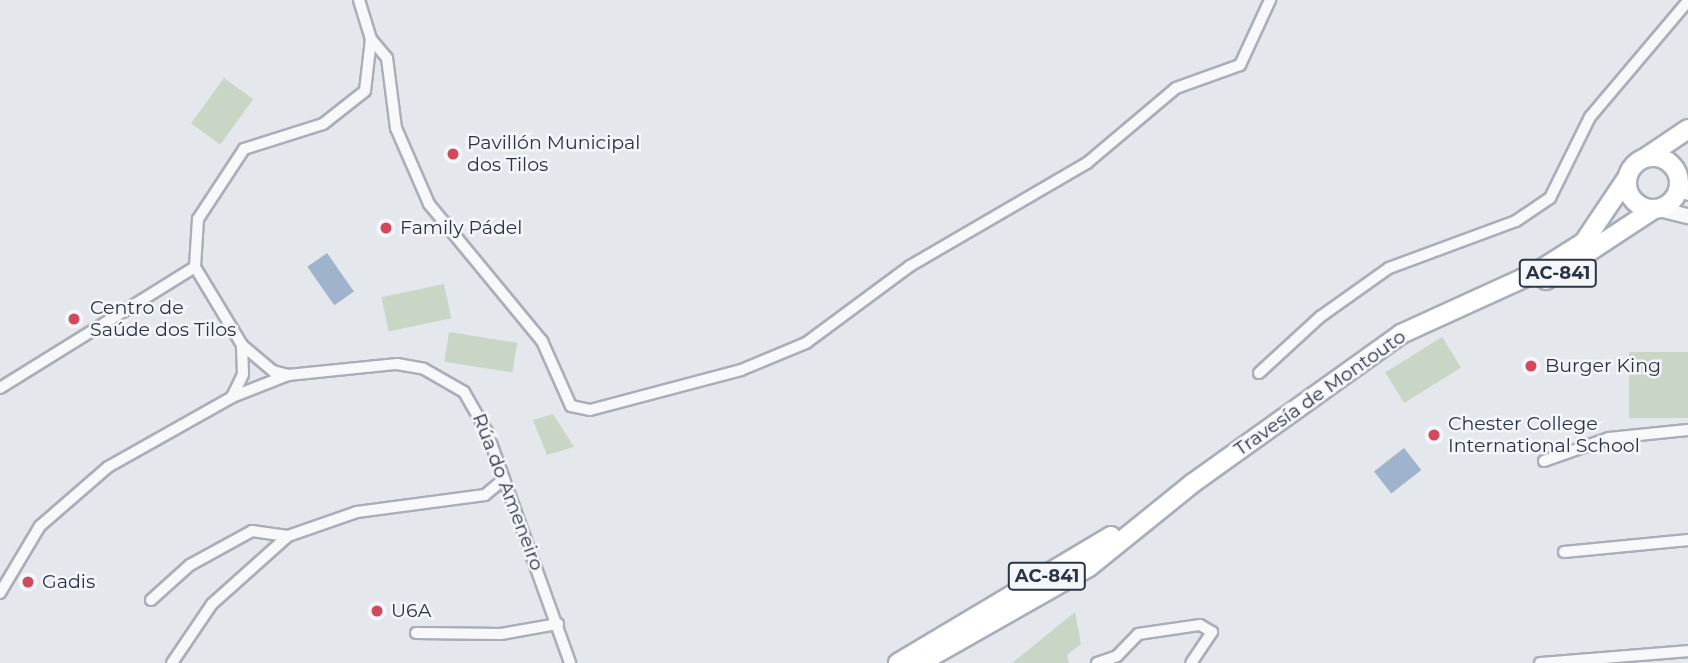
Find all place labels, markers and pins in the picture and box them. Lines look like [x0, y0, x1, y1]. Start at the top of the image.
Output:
place label: Pavillón Municipal dos Tilos [467, 132, 640, 176]
marker: Pavillón Municipal dos Tilos [445, 146, 461, 162]
place label: Family Pádel [400, 217, 522, 239]
marker: Family Pádel [378, 220, 394, 236]
place label: Centro de Saúde dos Tilos [90, 297, 236, 341]
marker: Centro de Saúde dos Tilos [64, 309, 84, 329]
place label: Burger King [1545, 355, 1661, 377]
marker: Burger King [1523, 358, 1539, 374]
place label: Chester College International School [1448, 413, 1640, 457]
marker: Chester College International School [1426, 427, 1442, 443]
place label: Gadis [42, 571, 95, 593]
marker: Gadis [20, 574, 36, 590]
place label: U6A [391, 600, 431, 622]
marker: U6A [369, 603, 385, 619]

